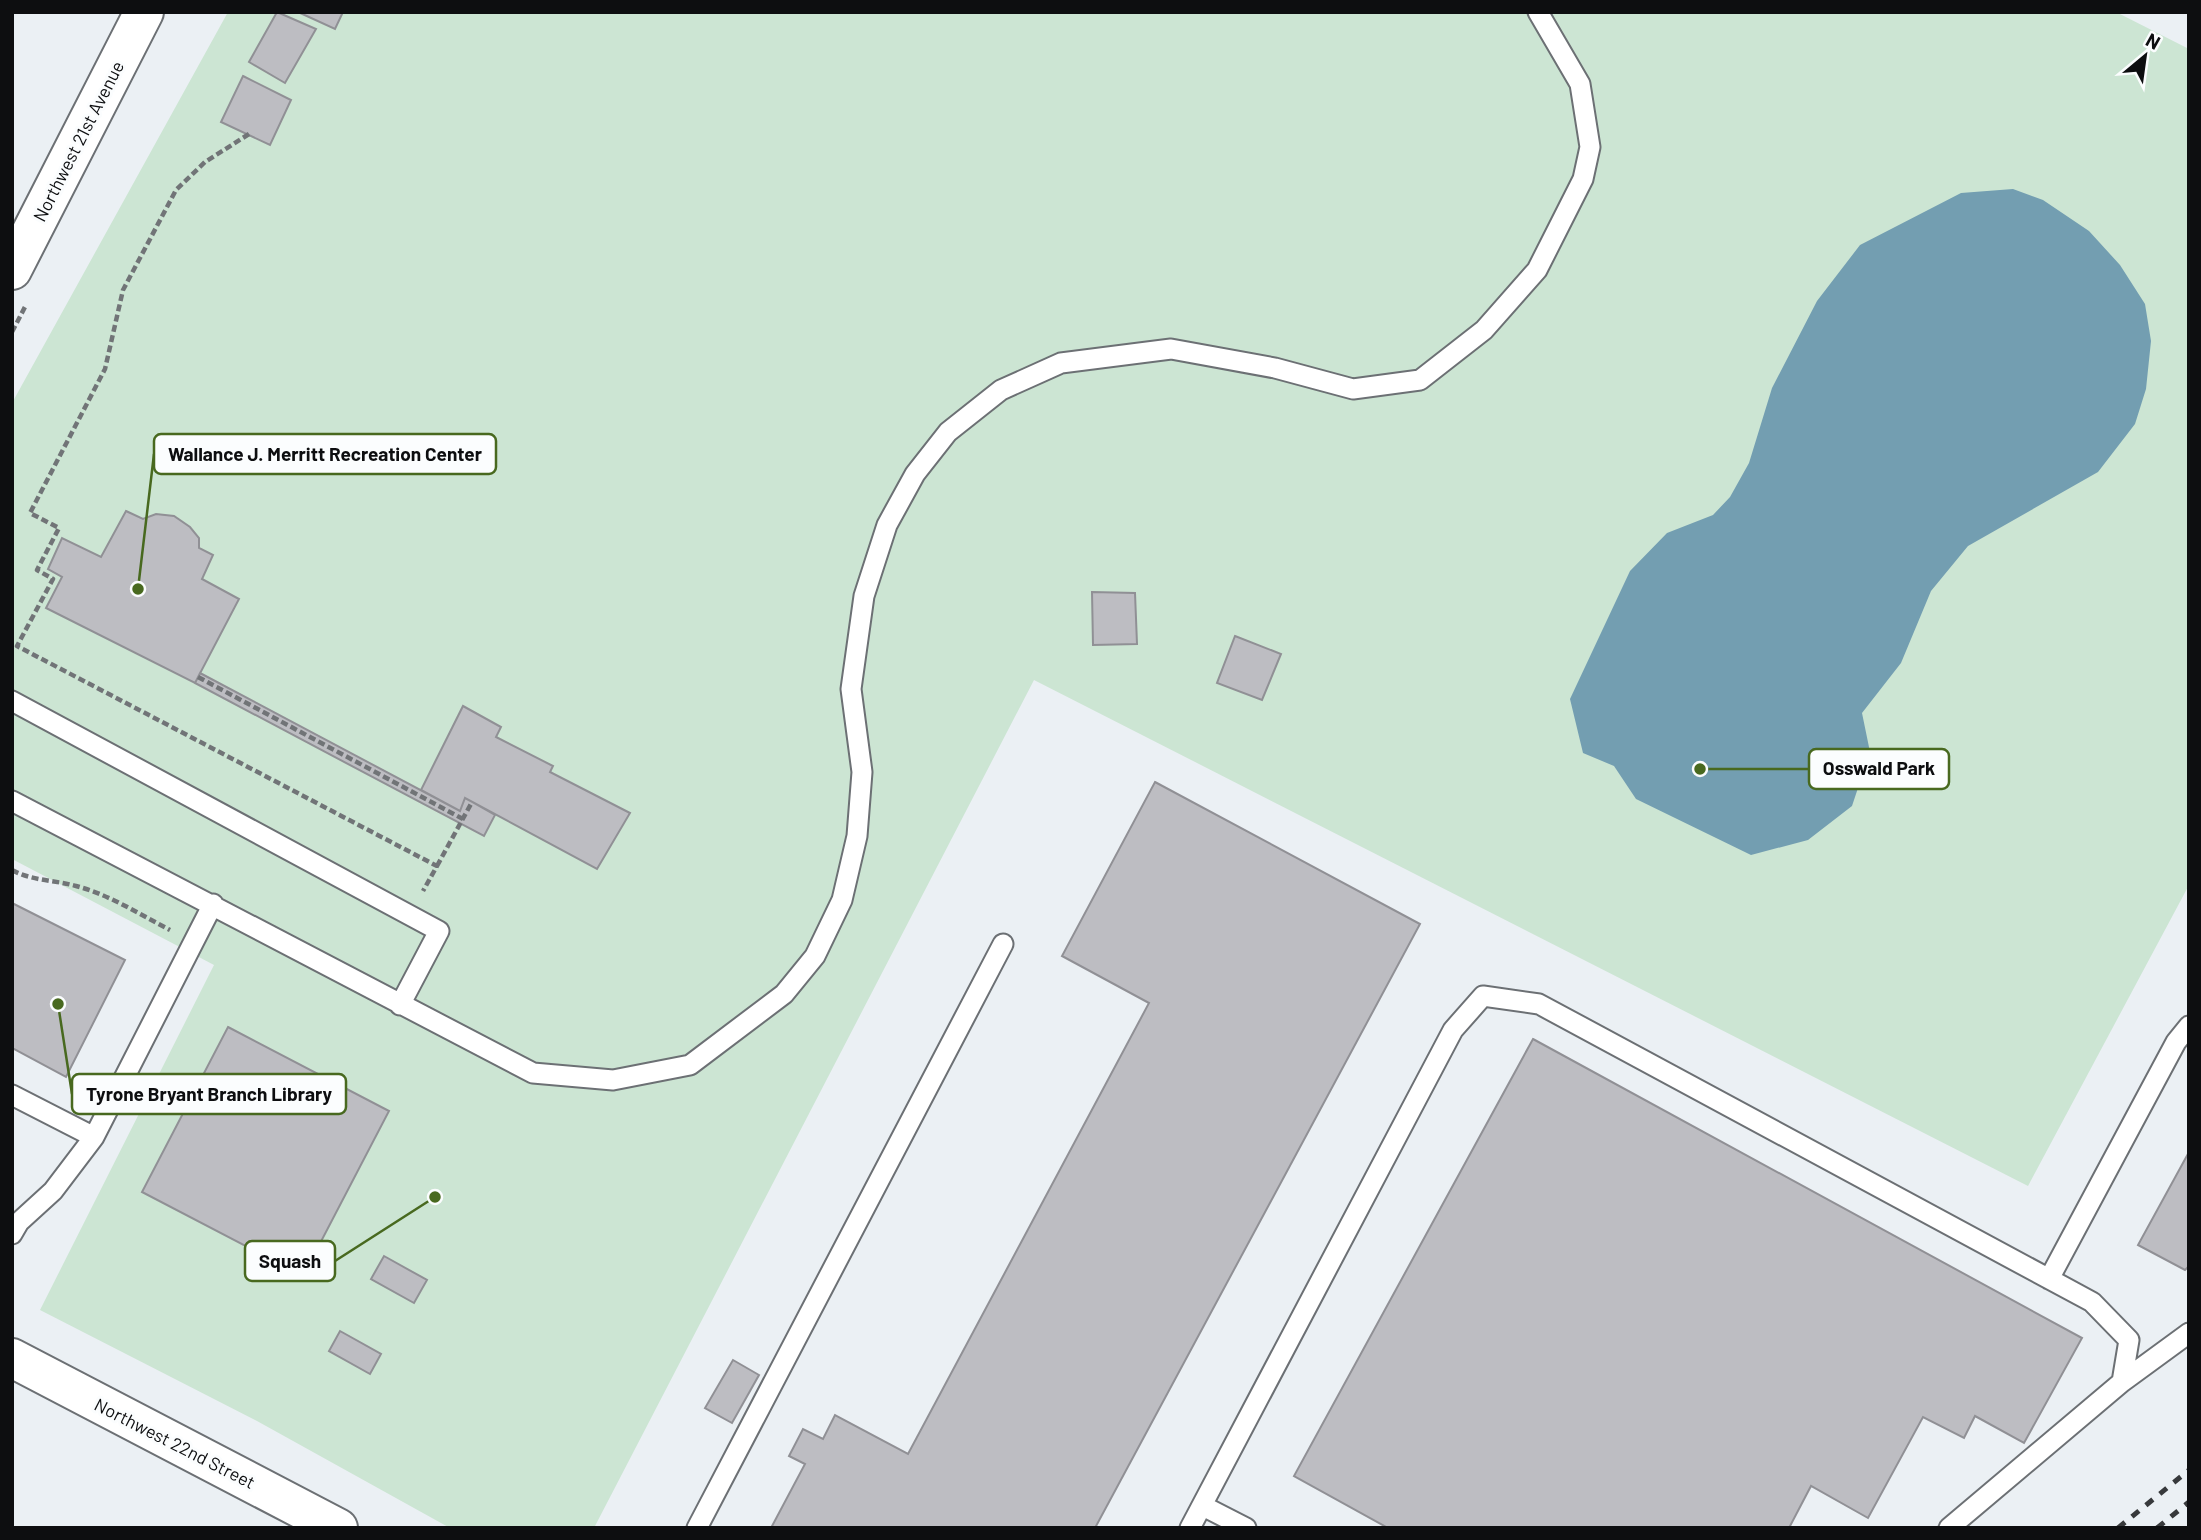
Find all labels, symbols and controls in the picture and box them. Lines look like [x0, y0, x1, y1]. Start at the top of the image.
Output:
north arrow [2110, 21, 2180, 91]
text: N [2142, 28, 2165, 54]
street label: Northwest 21st Avenue [28, 57, 128, 225]
callout: Wallance J. Merritt Recreation Center [154, 434, 496, 474]
text: Wallance J. Merritt Recreation Center [168, 442, 483, 465]
callout: Osswald Park [1809, 749, 1949, 789]
text: Osswald Park [1823, 756, 1935, 779]
callout: Tyrone Bryant Branch Library [72, 1074, 346, 1114]
text: Tyrone Bryant Branch Library [86, 1082, 332, 1105]
callout: Squash [245, 1241, 335, 1281]
text: Squash [259, 1249, 321, 1272]
street label: Northwest 22nd Street [91, 1393, 259, 1493]

